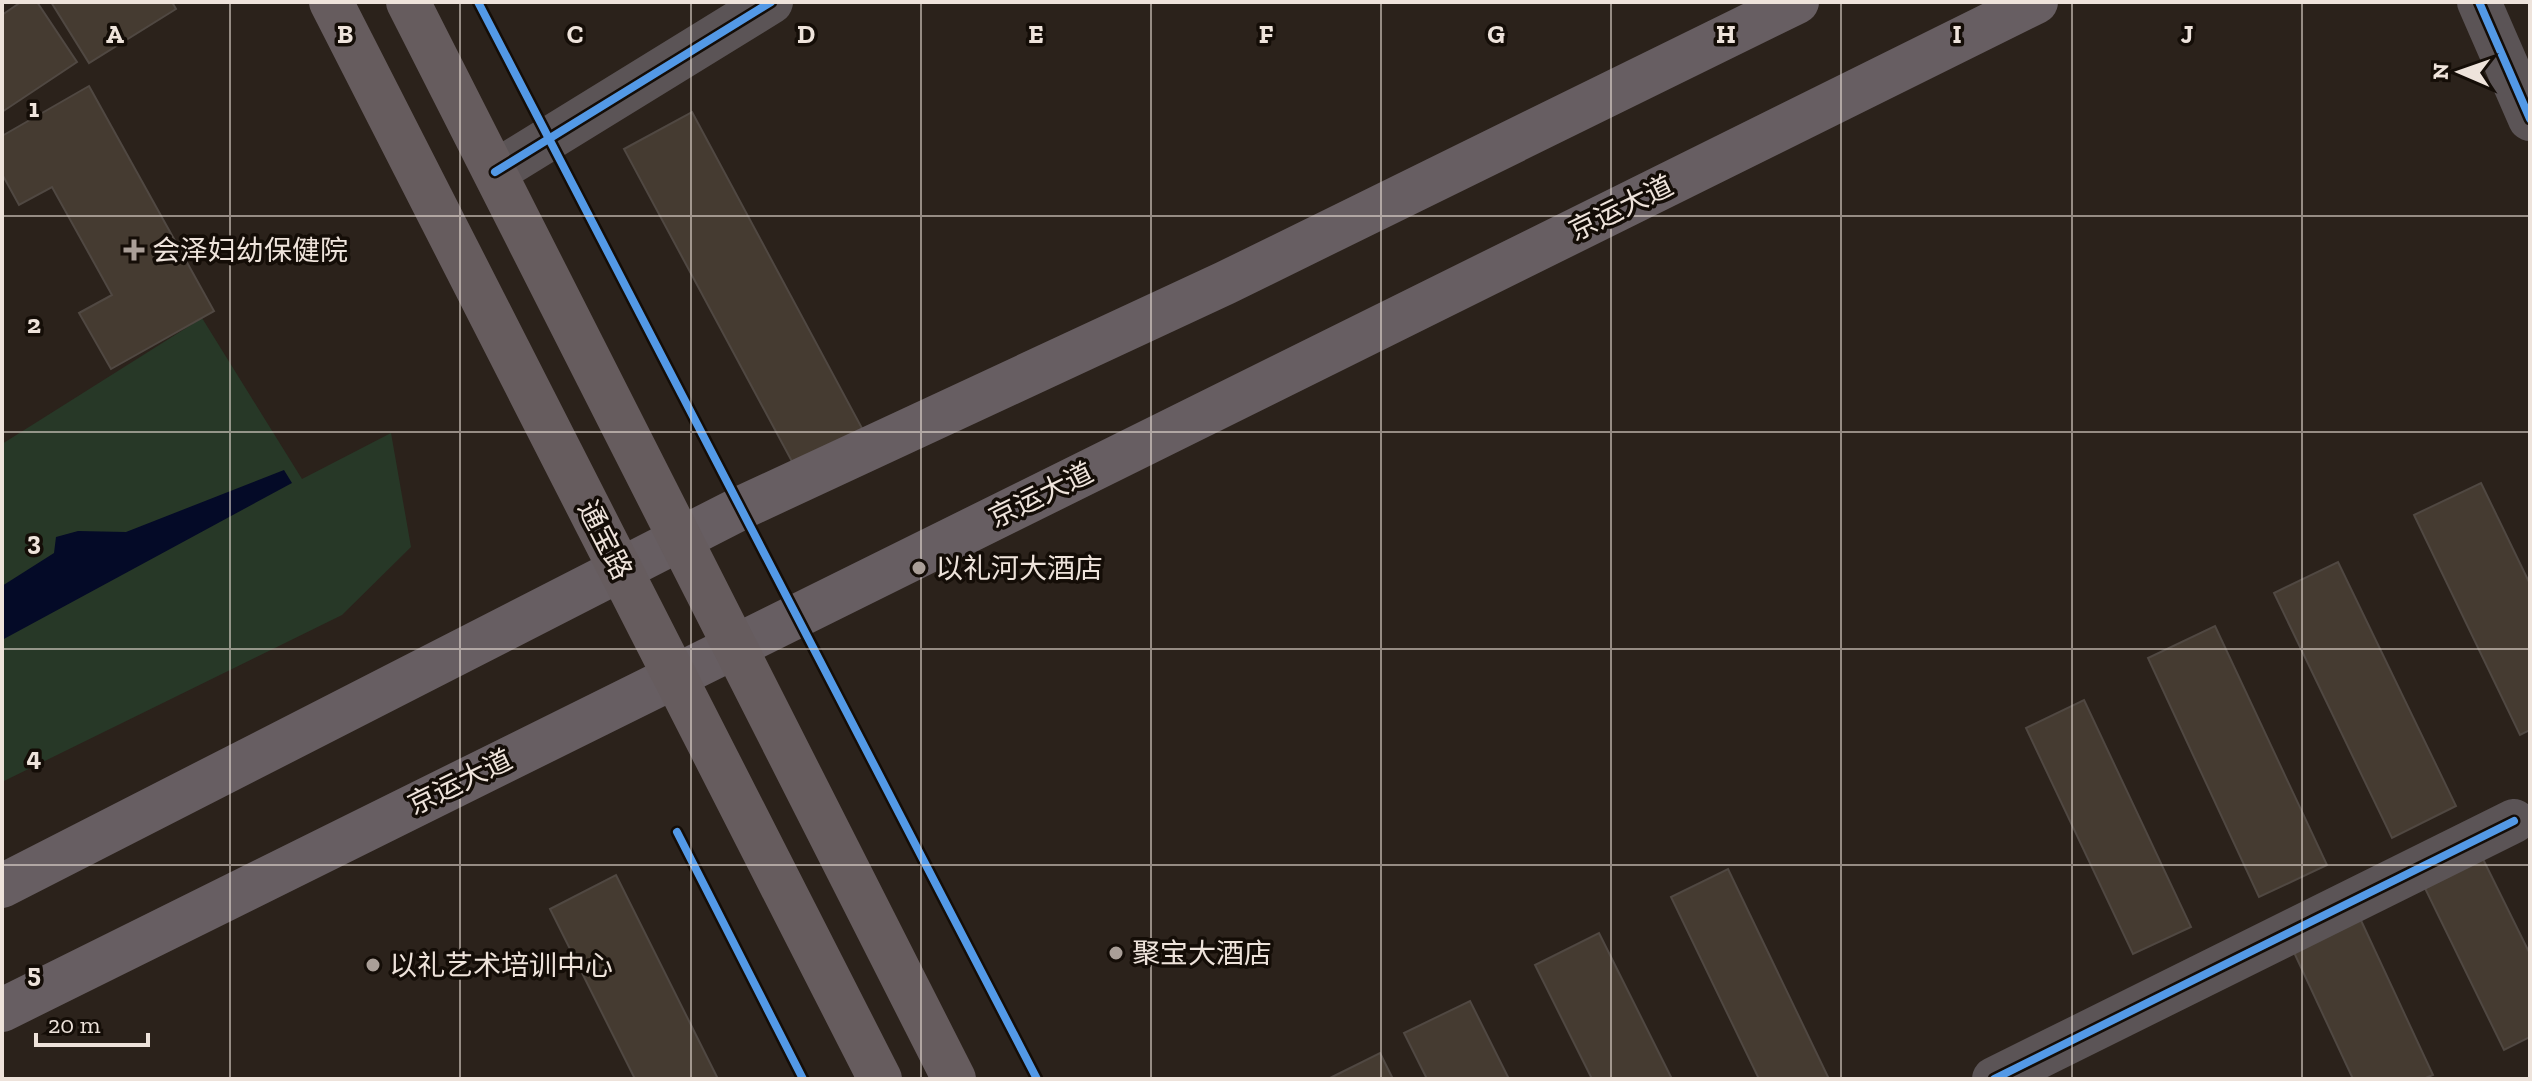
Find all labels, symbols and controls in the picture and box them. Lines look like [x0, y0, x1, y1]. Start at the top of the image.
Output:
text: A [106, 18, 124, 50]
text: B [337, 18, 353, 50]
text: C [567, 18, 583, 50]
text: D [797, 18, 815, 50]
text: E [1028, 18, 1044, 50]
text: F [1259, 18, 1274, 50]
text: G [1487, 18, 1505, 50]
text: H [1716, 18, 1736, 50]
text: I [1952, 18, 1962, 50]
text: J [2181, 18, 2193, 50]
north arrow [2420, 32, 2500, 112]
text: N [2427, 62, 2454, 80]
text: 1 [29, 92, 40, 124]
street label: 京运大道 [1563, 169, 1679, 247]
place label: 会泽妇幼保健院 [152, 234, 348, 267]
marker: 会泽妇幼保健院 [123, 239, 145, 261]
text: 2 [27, 308, 41, 340]
street label: 京运大道 [983, 456, 1099, 534]
street label: 通宝路 [571, 495, 639, 585]
text: 3 [27, 525, 41, 557]
place label: 以礼河大酒店 [935, 552, 1103, 585]
marker: 以礼河大酒店 [910, 559, 928, 577]
text: 4 [27, 741, 42, 773]
street label: 京运大道 [402, 743, 518, 821]
place label: 聚宝大酒店 [1132, 937, 1272, 970]
marker: 聚宝大酒店 [1107, 944, 1125, 962]
place label: 以礼艺术培训中心 [389, 949, 613, 982]
marker: 以礼艺术培训中心 [364, 956, 382, 974]
text: 5 [27, 957, 41, 989]
scale bar [36, 997, 148, 1047]
text: 20 m [48, 1010, 101, 1039]

